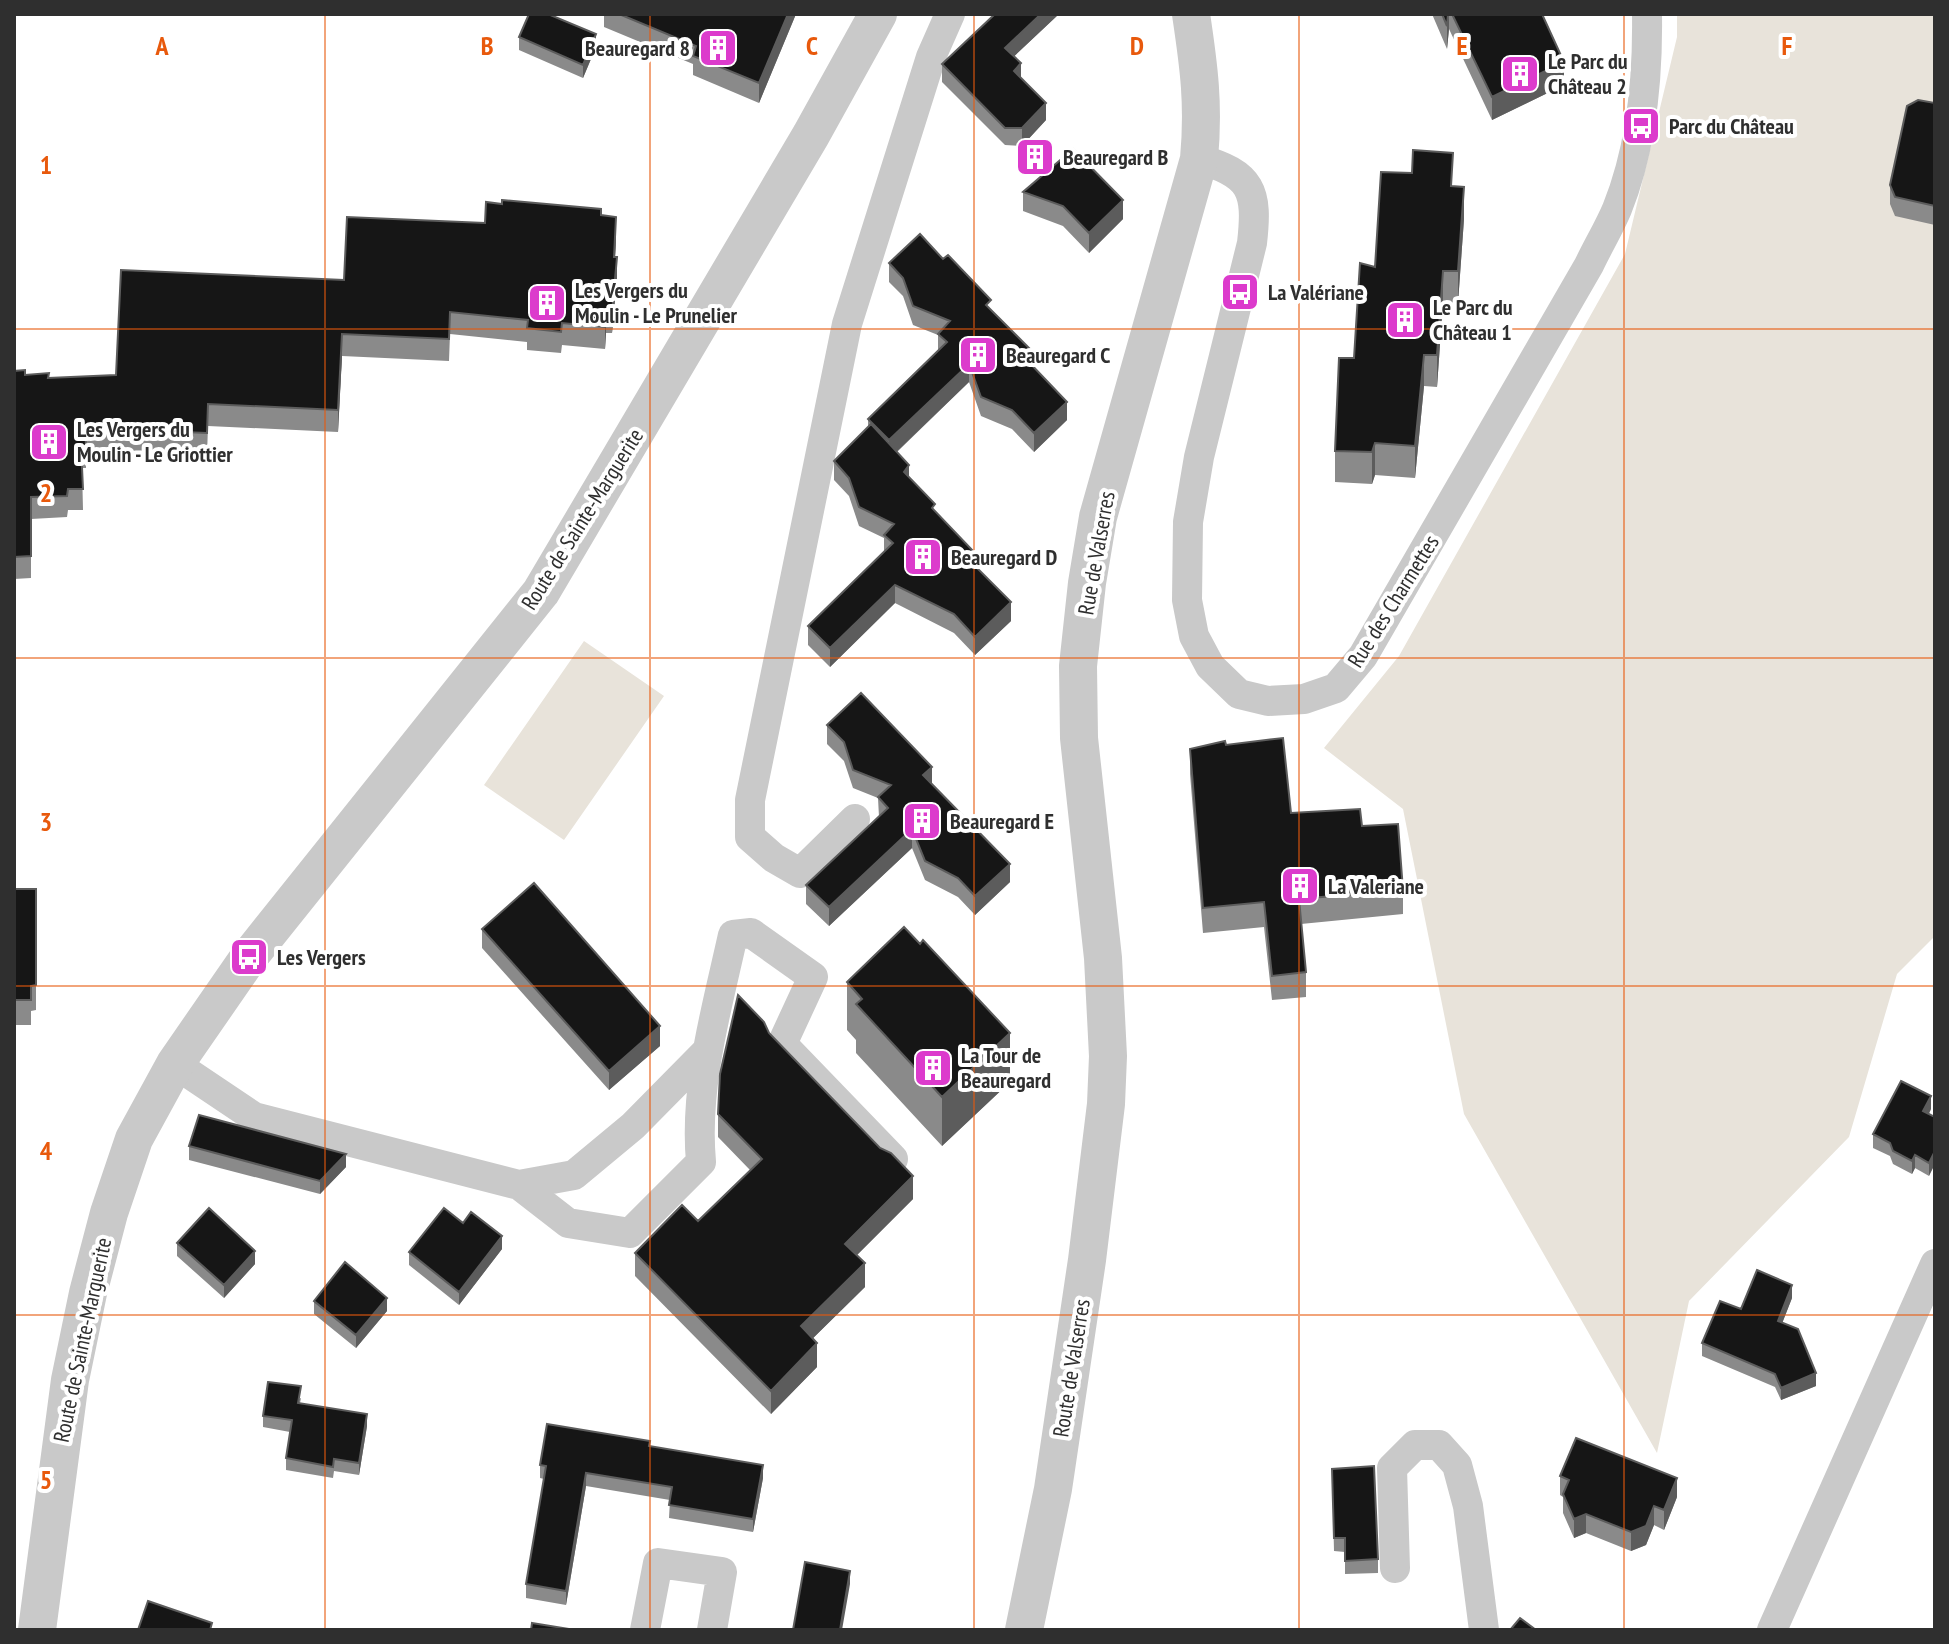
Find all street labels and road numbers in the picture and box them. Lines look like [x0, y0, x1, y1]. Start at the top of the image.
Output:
street label: Route de Sainte-Marguerite [515, 423, 649, 615]
street label: Rue de Valserres [1071, 489, 1121, 617]
street label: Rue des Charmettes [1341, 530, 1445, 672]
street label: Route de Sainte-Marguerite [47, 1235, 117, 1445]
street label: Route de Valserres [1046, 1297, 1096, 1439]

